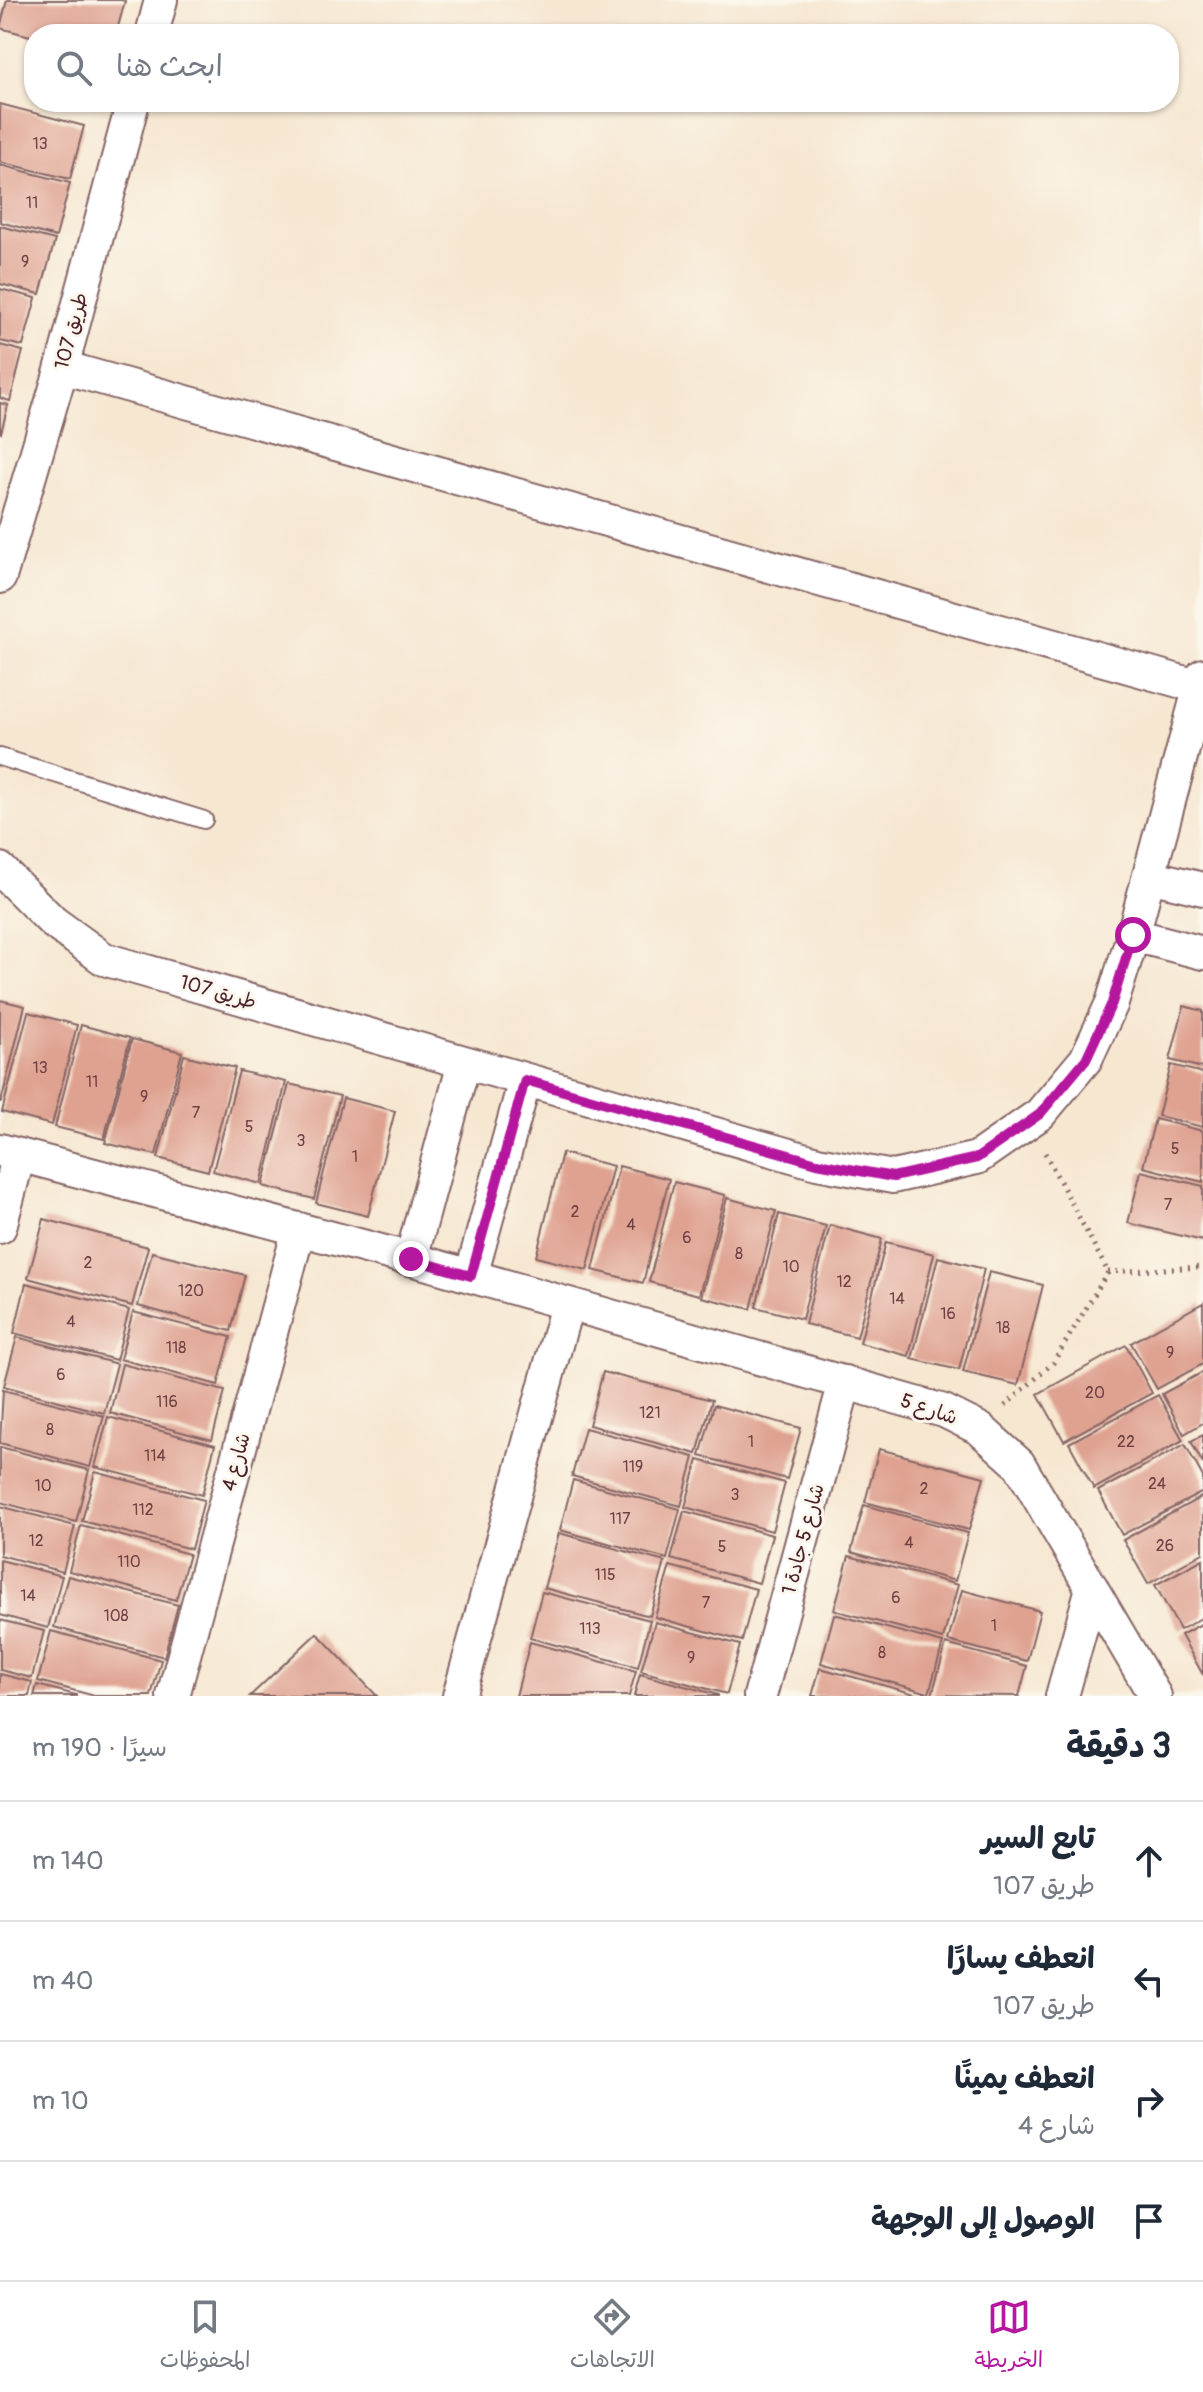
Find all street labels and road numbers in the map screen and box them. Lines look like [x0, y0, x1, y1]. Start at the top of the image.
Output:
street label: طريق 107 [49, 290, 93, 372]
street label: طريق 107 [177, 969, 259, 1015]
street label: شارع 5 [897, 1388, 961, 1431]
street label: شارع 4 [216, 1430, 257, 1494]
street label: شارع 5 جادة 1 [776, 1481, 831, 1597]

